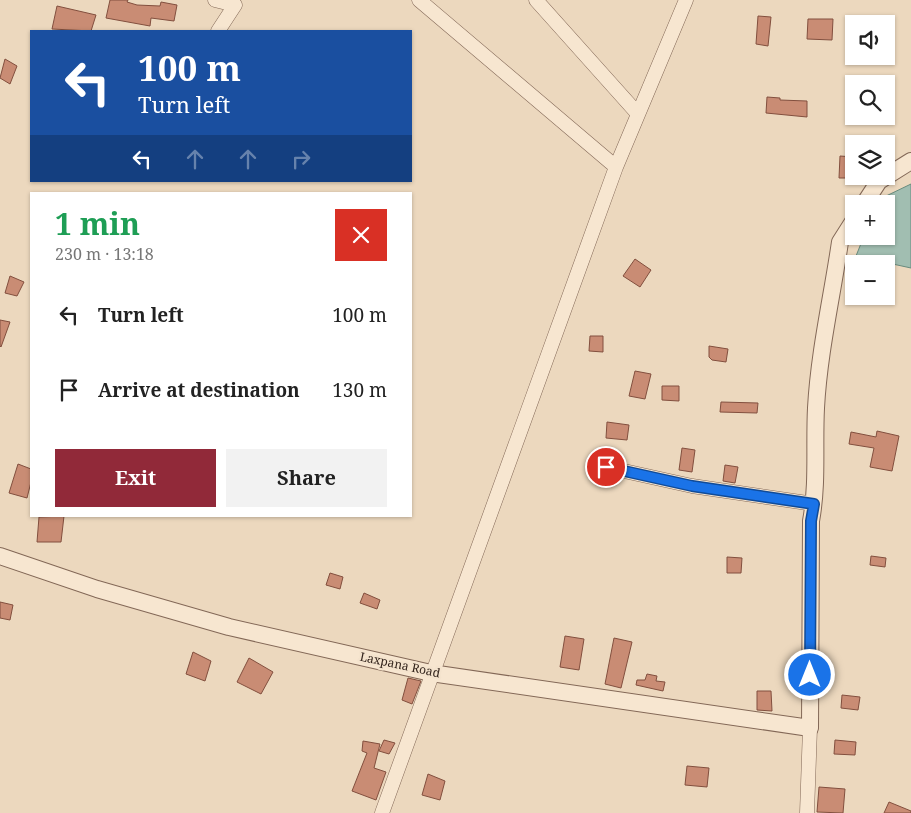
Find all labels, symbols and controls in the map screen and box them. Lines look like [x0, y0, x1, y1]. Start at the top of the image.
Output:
map controls [845, 15, 895, 305]
button: sound [845, 15, 895, 65]
text: 100 m [138, 44, 241, 91]
icon: left [55, 50, 120, 115]
button: search [845, 75, 895, 125]
text: Turn left [138, 89, 230, 119]
button: layers [845, 135, 895, 185]
icon: left [128, 145, 156, 173]
icon: ahead [181, 145, 209, 173]
icon: ahead [234, 145, 262, 173]
icon: right [287, 145, 315, 173]
button: + [845, 195, 895, 245]
text: 1 min [55, 203, 140, 244]
button: close [335, 209, 387, 261]
text: 230 m · 13:18 [55, 243, 154, 265]
button: − [845, 255, 895, 305]
icon: left [55, 301, 83, 329]
text: Turn left [98, 302, 184, 328]
text: 100 m [332, 302, 387, 328]
icon: arrive [55, 376, 83, 404]
text: Arrive at destination [98, 377, 300, 403]
text: 130 m [332, 377, 387, 403]
pin [585, 446, 627, 488]
button: Exit [55, 449, 216, 507]
button: Share [226, 449, 387, 507]
icon: arrive [592, 453, 620, 481]
street label: Laxpana Road [358, 648, 443, 681]
position arrow [783, 648, 835, 700]

